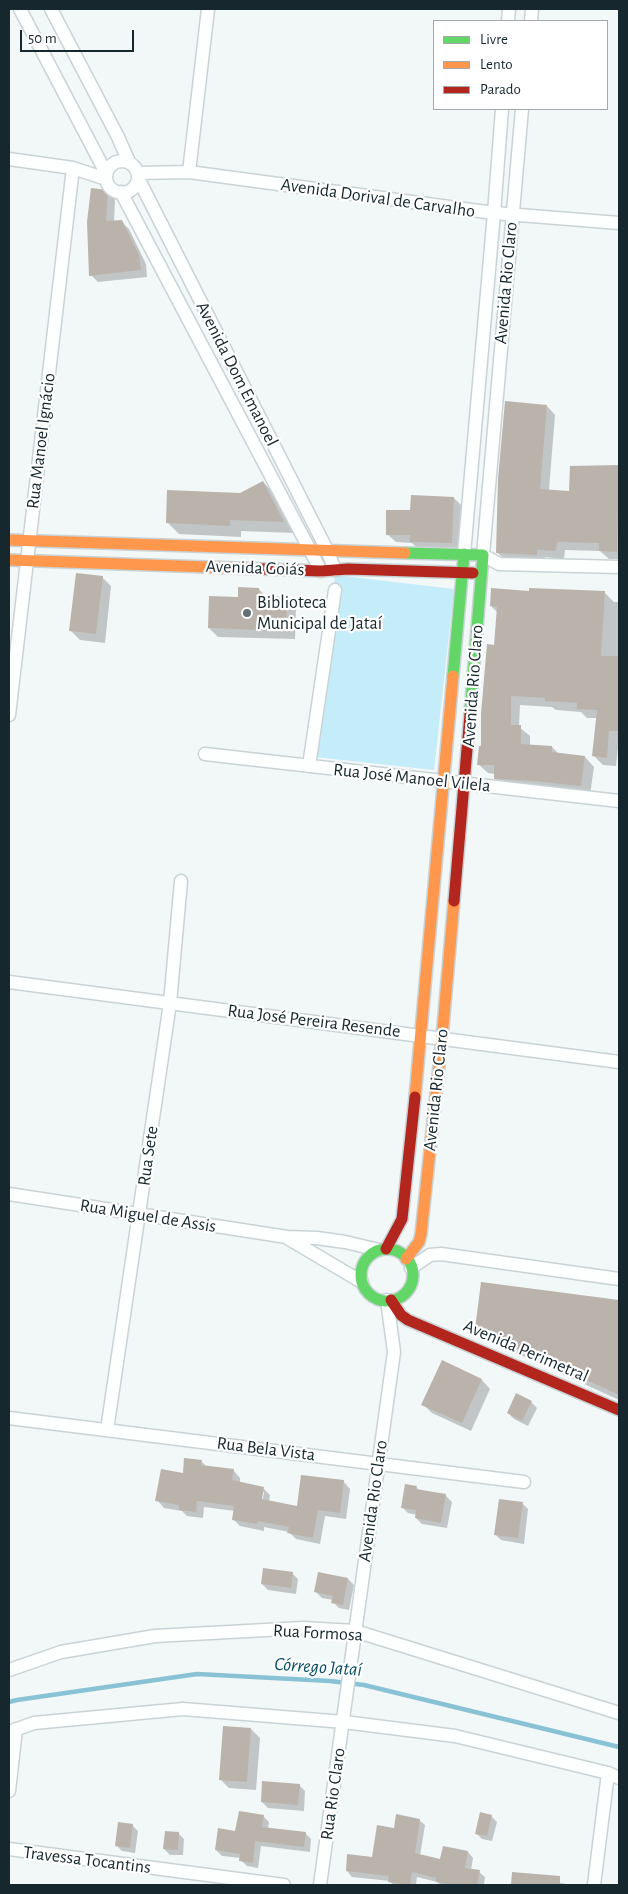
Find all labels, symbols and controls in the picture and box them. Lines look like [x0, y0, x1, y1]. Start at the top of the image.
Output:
scale bar [22, 20, 136, 52]
legend [433, 20, 608, 110]
text: 50 m [28, 31, 57, 46]
text: Livre [480, 32, 508, 47]
text: Lento [480, 57, 513, 72]
text: Parado [480, 82, 521, 97]
street label: Avenida Dorival de Carvalho [280, 174, 476, 222]
street label: Avenida Rio Claro [490, 221, 522, 345]
street label: Avenida Dom Emanoel [191, 298, 283, 450]
street label: Rua Manoel Ignácio [22, 372, 60, 510]
street label: Avenida Goiás [205, 555, 305, 581]
place label: Biblioteca Municipal de Jataí [257, 592, 382, 634]
marker: Biblioteca Municipal de Jataí [241, 607, 253, 619]
street label: Avenida Rio Claro [458, 624, 488, 748]
street label: Rua José Manoel Vilela [332, 759, 492, 797]
street label: Rua José Pereira Resende [226, 1000, 402, 1042]
street label: Avenida Rio Claro [419, 1028, 453, 1152]
street label: Rua Sete [133, 1125, 163, 1187]
street label: Rua Miguel de Assis [78, 1195, 218, 1237]
street label: Avenida Perimetral [460, 1315, 592, 1387]
street label: Rua Bela Vista [216, 1432, 316, 1466]
street label: Avenida Rio Claro [354, 1439, 392, 1563]
street label: Rua Formosa [273, 1620, 363, 1646]
water label: Córrego Jataí [274, 1653, 362, 1681]
street label: Rua Rio Claro [316, 1747, 350, 1841]
street label: Travessa Tocantins [22, 1841, 152, 1879]

